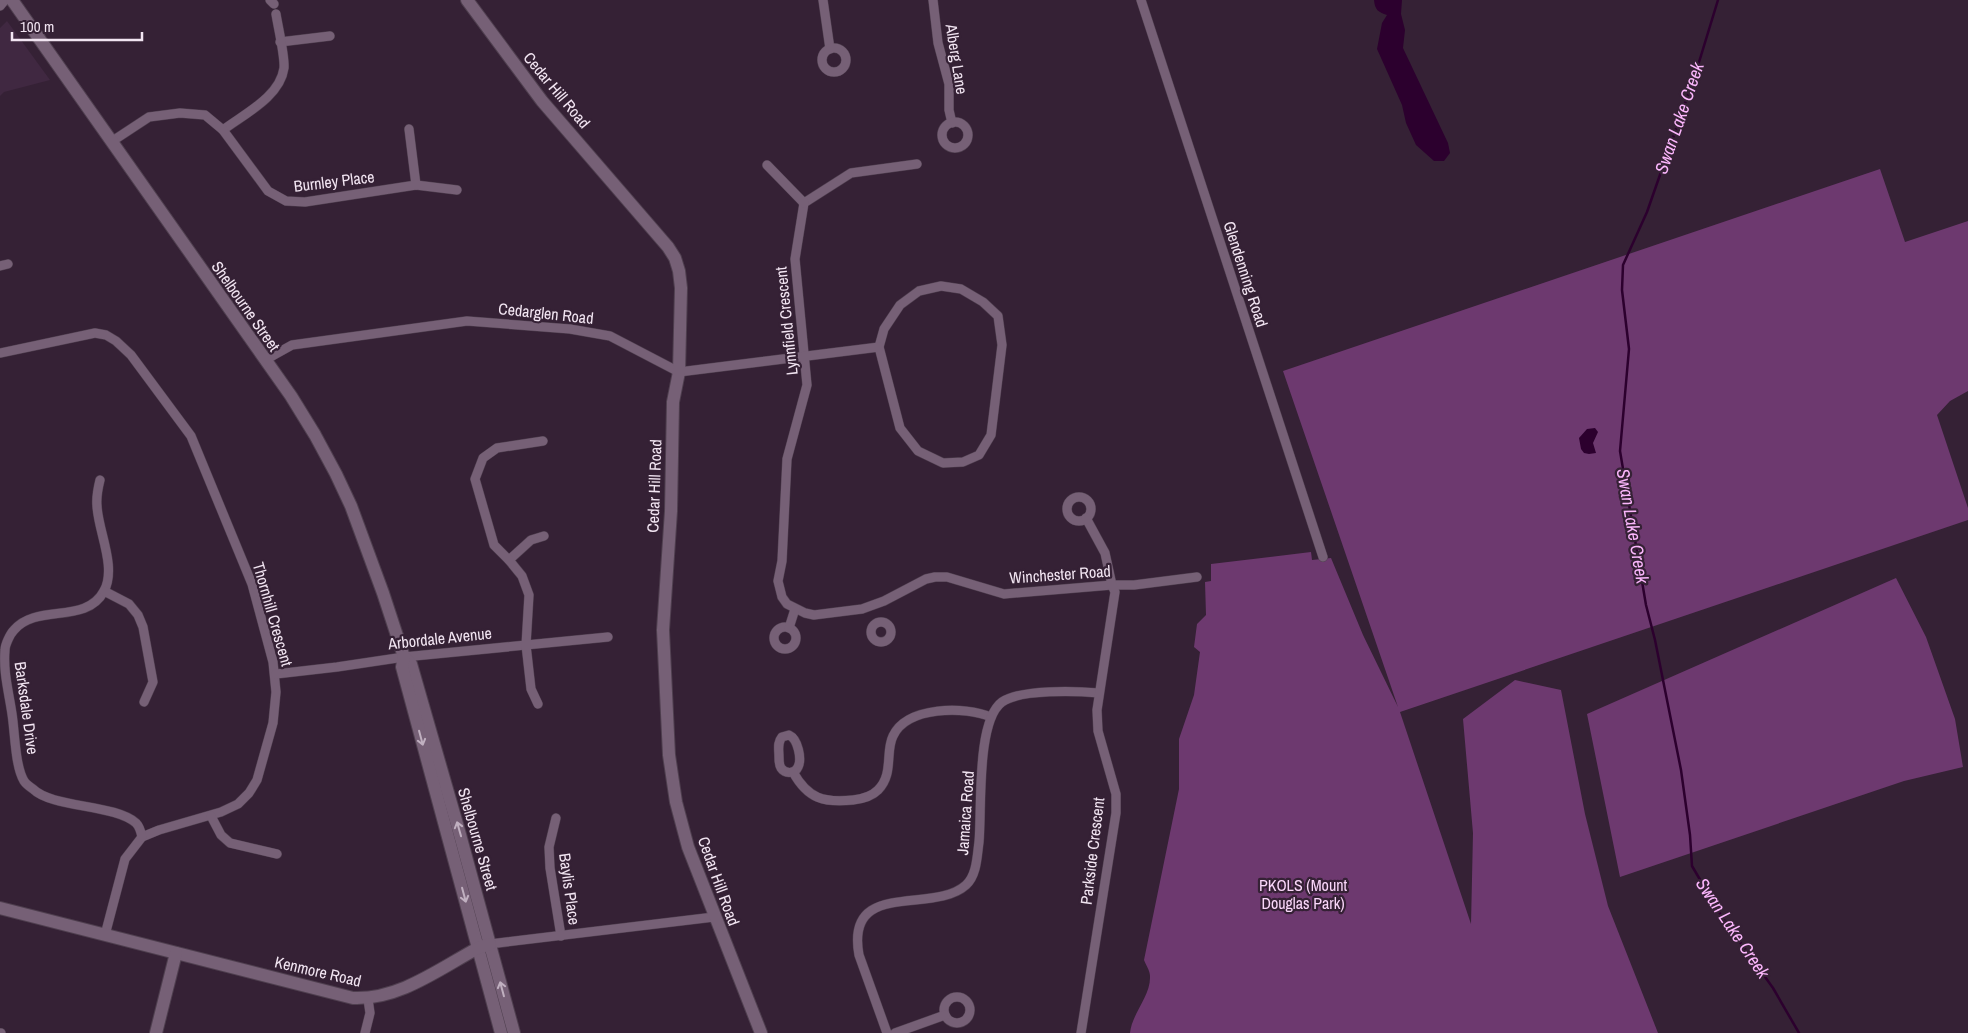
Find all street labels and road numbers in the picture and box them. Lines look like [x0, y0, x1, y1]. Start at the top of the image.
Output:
street label: Alberg Lane [940, 21, 973, 96]
street label: Cedar Hill Road [519, 47, 595, 133]
street label: Burnley Place [292, 165, 376, 197]
street label: Glendenning Road [1219, 218, 1273, 330]
street label: Shelbourne Street [207, 256, 286, 356]
street label: Lynnfield Crescent [769, 265, 803, 376]
street label: Cedarglen Road [497, 297, 595, 329]
street label: Cedar Hill Road [641, 439, 667, 533]
street label: Thornhill Crescent [248, 559, 298, 669]
street label: Winchester Road [1009, 559, 1111, 589]
street label: Arbordale Avenue [386, 622, 493, 654]
street label: Barksdale Drive [10, 660, 44, 756]
street label: Jamaica Road [951, 770, 979, 856]
street label: Shelbourne Street [453, 785, 503, 893]
street label: Parkside Crescent [1075, 796, 1110, 906]
street label: Cedar Hill Road [693, 833, 745, 929]
street label: Baylis Place [554, 852, 586, 926]
street label: Kenmore Road [273, 950, 363, 992]

